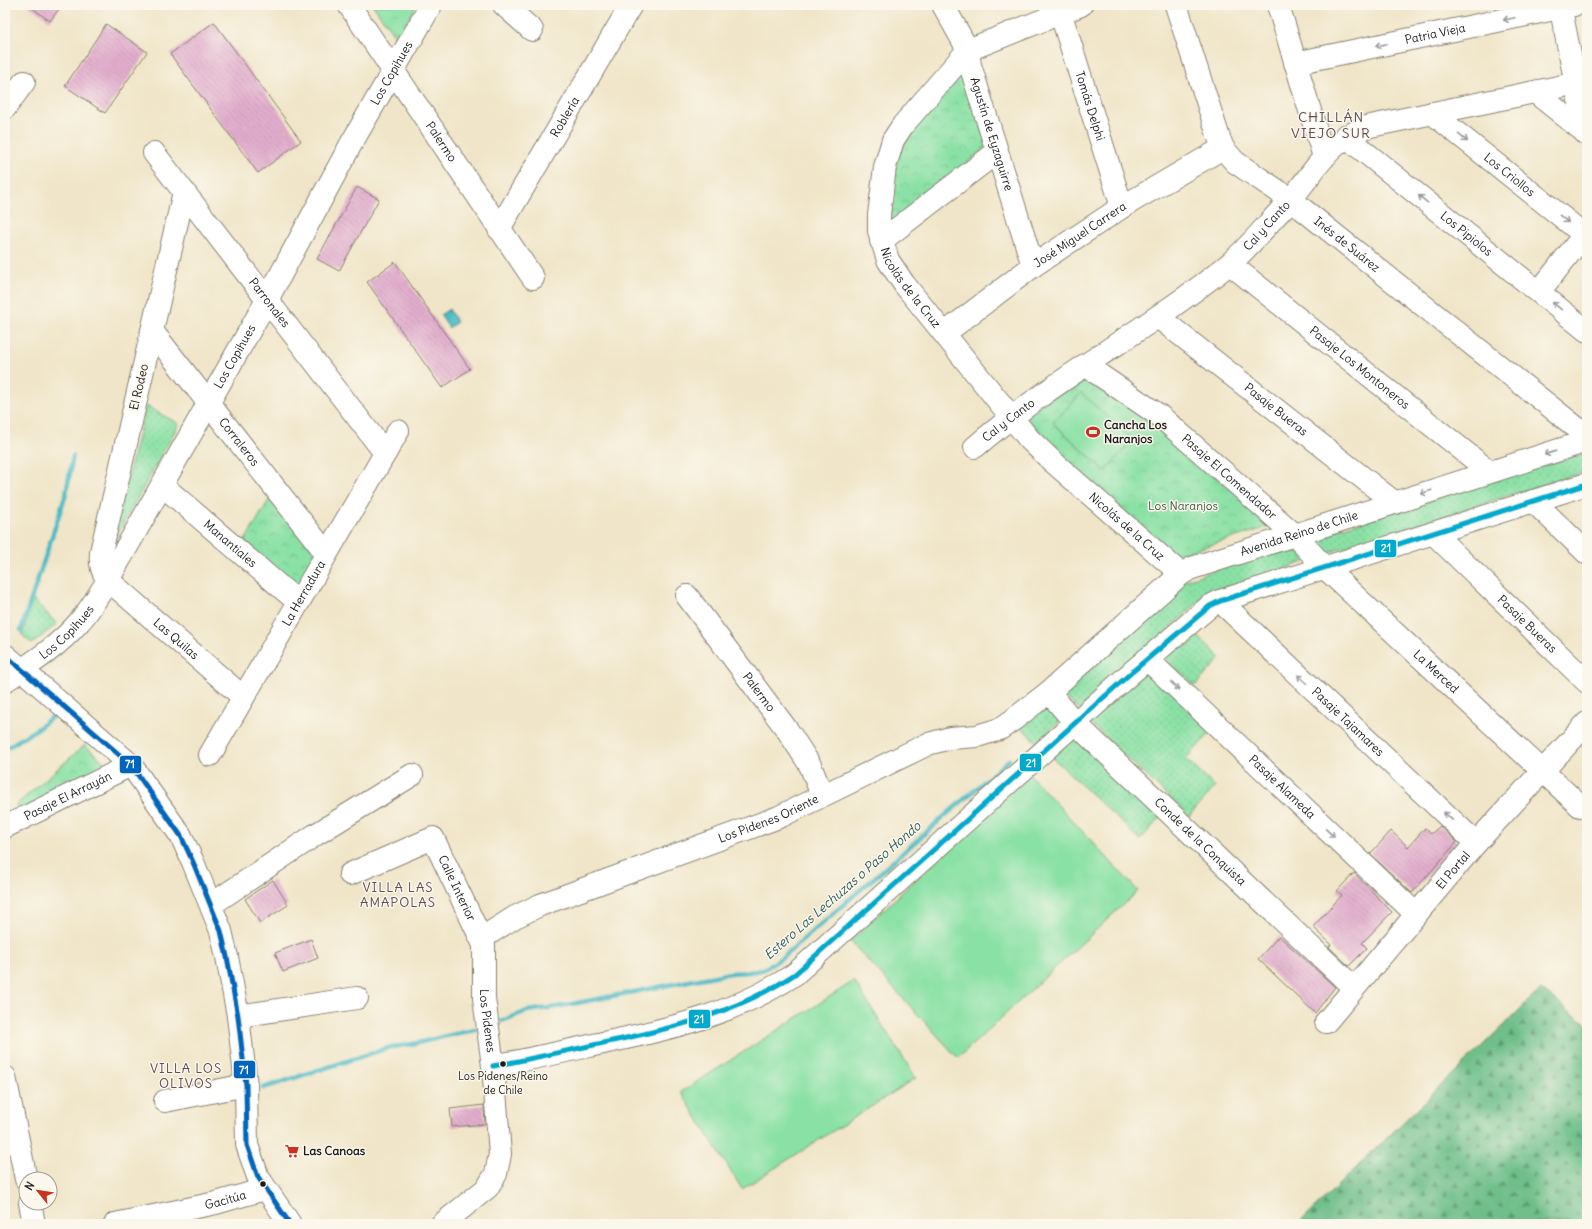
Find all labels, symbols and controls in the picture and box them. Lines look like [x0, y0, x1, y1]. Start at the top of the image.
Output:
one-way arrow [1502, 15, 1515, 23]
street label: Patria Vieja [1403, 20, 1467, 47]
street label: Los Copihues [367, 38, 416, 108]
one-way arrow [1375, 42, 1388, 50]
street label: Tomás Delphi [1072, 69, 1109, 143]
street label: Agustín de Eyzaguirre [967, 75, 1017, 193]
street label: Roblería [547, 94, 582, 140]
district label: CHILLÁN VIEJO SUR [1291, 108, 1371, 142]
street label: Palermo [423, 119, 461, 165]
one-way arrow [1457, 133, 1468, 142]
street label: Los Criollos [1481, 149, 1538, 199]
one-way arrow [1417, 194, 1428, 203]
street label: Cal y Canto [1240, 197, 1293, 254]
street label: José Miguel Carrera [1031, 198, 1129, 270]
street label: Los Pipiolos [1438, 208, 1496, 259]
street label: Inés de Suárez [1311, 213, 1384, 275]
one-way arrow [1559, 214, 1569, 223]
street label: Nicolás de la Cruz [878, 245, 944, 331]
street label: Parronales [246, 275, 294, 330]
one-way arrow [1551, 302, 1562, 311]
street label: Los Copihues [210, 322, 259, 391]
street label: Pasaje Los Montoneros [1307, 323, 1413, 412]
street label: El Rodeo [126, 362, 151, 412]
street label: Pasaje Bueras [1242, 380, 1311, 439]
street label: Cal y Canto [979, 395, 1038, 445]
street label: Corraleros [216, 415, 263, 469]
place label: Cancha Los Naranjos [1104, 417, 1167, 446]
sports icon: Cancha Los Naranjos [1085, 424, 1101, 440]
street label: Pasaje El Comendador [1179, 431, 1280, 523]
one-way arrow [1544, 450, 1557, 457]
street label: Nicolás de la Cruz [1086, 489, 1168, 564]
one-way arrow [1420, 489, 1432, 497]
park label: Los Naranjos [1148, 498, 1218, 513]
street label: Avenida Reino de Chile [1238, 507, 1360, 559]
street label: Manantiales [201, 516, 260, 570]
line badge: 21 [1374, 539, 1397, 558]
text: 21 [1381, 541, 1391, 555]
street label: La Herradura [279, 557, 328, 629]
street label: Pasaje Bueras [1495, 592, 1560, 656]
street label: Los Copihues [36, 602, 97, 662]
street label: Las Quilas [150, 615, 202, 662]
street label: La Merced [1411, 646, 1462, 696]
street label: Palermo [740, 669, 779, 715]
one-way arrow [1297, 674, 1307, 683]
one-way arrow [1170, 681, 1180, 691]
street label: Pasaje Tajamares [1309, 684, 1388, 759]
street label: Pasaje Alameda [1246, 751, 1319, 822]
line badge: 21 [1019, 753, 1042, 772]
line badge: 71 [119, 755, 142, 774]
text: 21 [1026, 756, 1036, 770]
text: 71 [125, 757, 135, 771]
street label: Pasaje El Arrayán [21, 768, 114, 823]
street label: Los Pidenes Oriente [716, 791, 821, 846]
street label: Conde de la Conquista [1151, 794, 1250, 889]
one-way arrow [1443, 811, 1453, 821]
water label: Estero Las Lechuzas o Paso Hondo [760, 817, 925, 963]
one-way arrow [1325, 828, 1335, 838]
street label: El Portal [1433, 848, 1473, 892]
street label: Calle Interior [435, 853, 479, 923]
district label: VILLA LAS AMAPOLAS [360, 879, 436, 911]
street label: Los Pidenes [477, 989, 499, 1053]
line badge: 21 [688, 1009, 711, 1029]
text: 21 [694, 1012, 704, 1026]
marker: Los Pidenes/Reino de Chile [498, 1059, 508, 1069]
district label: VILLA LOS OLIVOS [150, 1060, 222, 1092]
line badge: 71 [233, 1060, 256, 1079]
text: 71 [239, 1063, 249, 1077]
place label: Los Pidenes/Reino de Chile [458, 1069, 548, 1097]
supermarket icon: Las Canoas [284, 1143, 300, 1159]
place label: Las Canoas [303, 1143, 366, 1158]
north arrow [18, 1171, 58, 1211]
text: N [21, 1179, 37, 1193]
unlabelled marker [258, 1179, 268, 1189]
street label: Gacitúa [203, 1187, 248, 1212]

